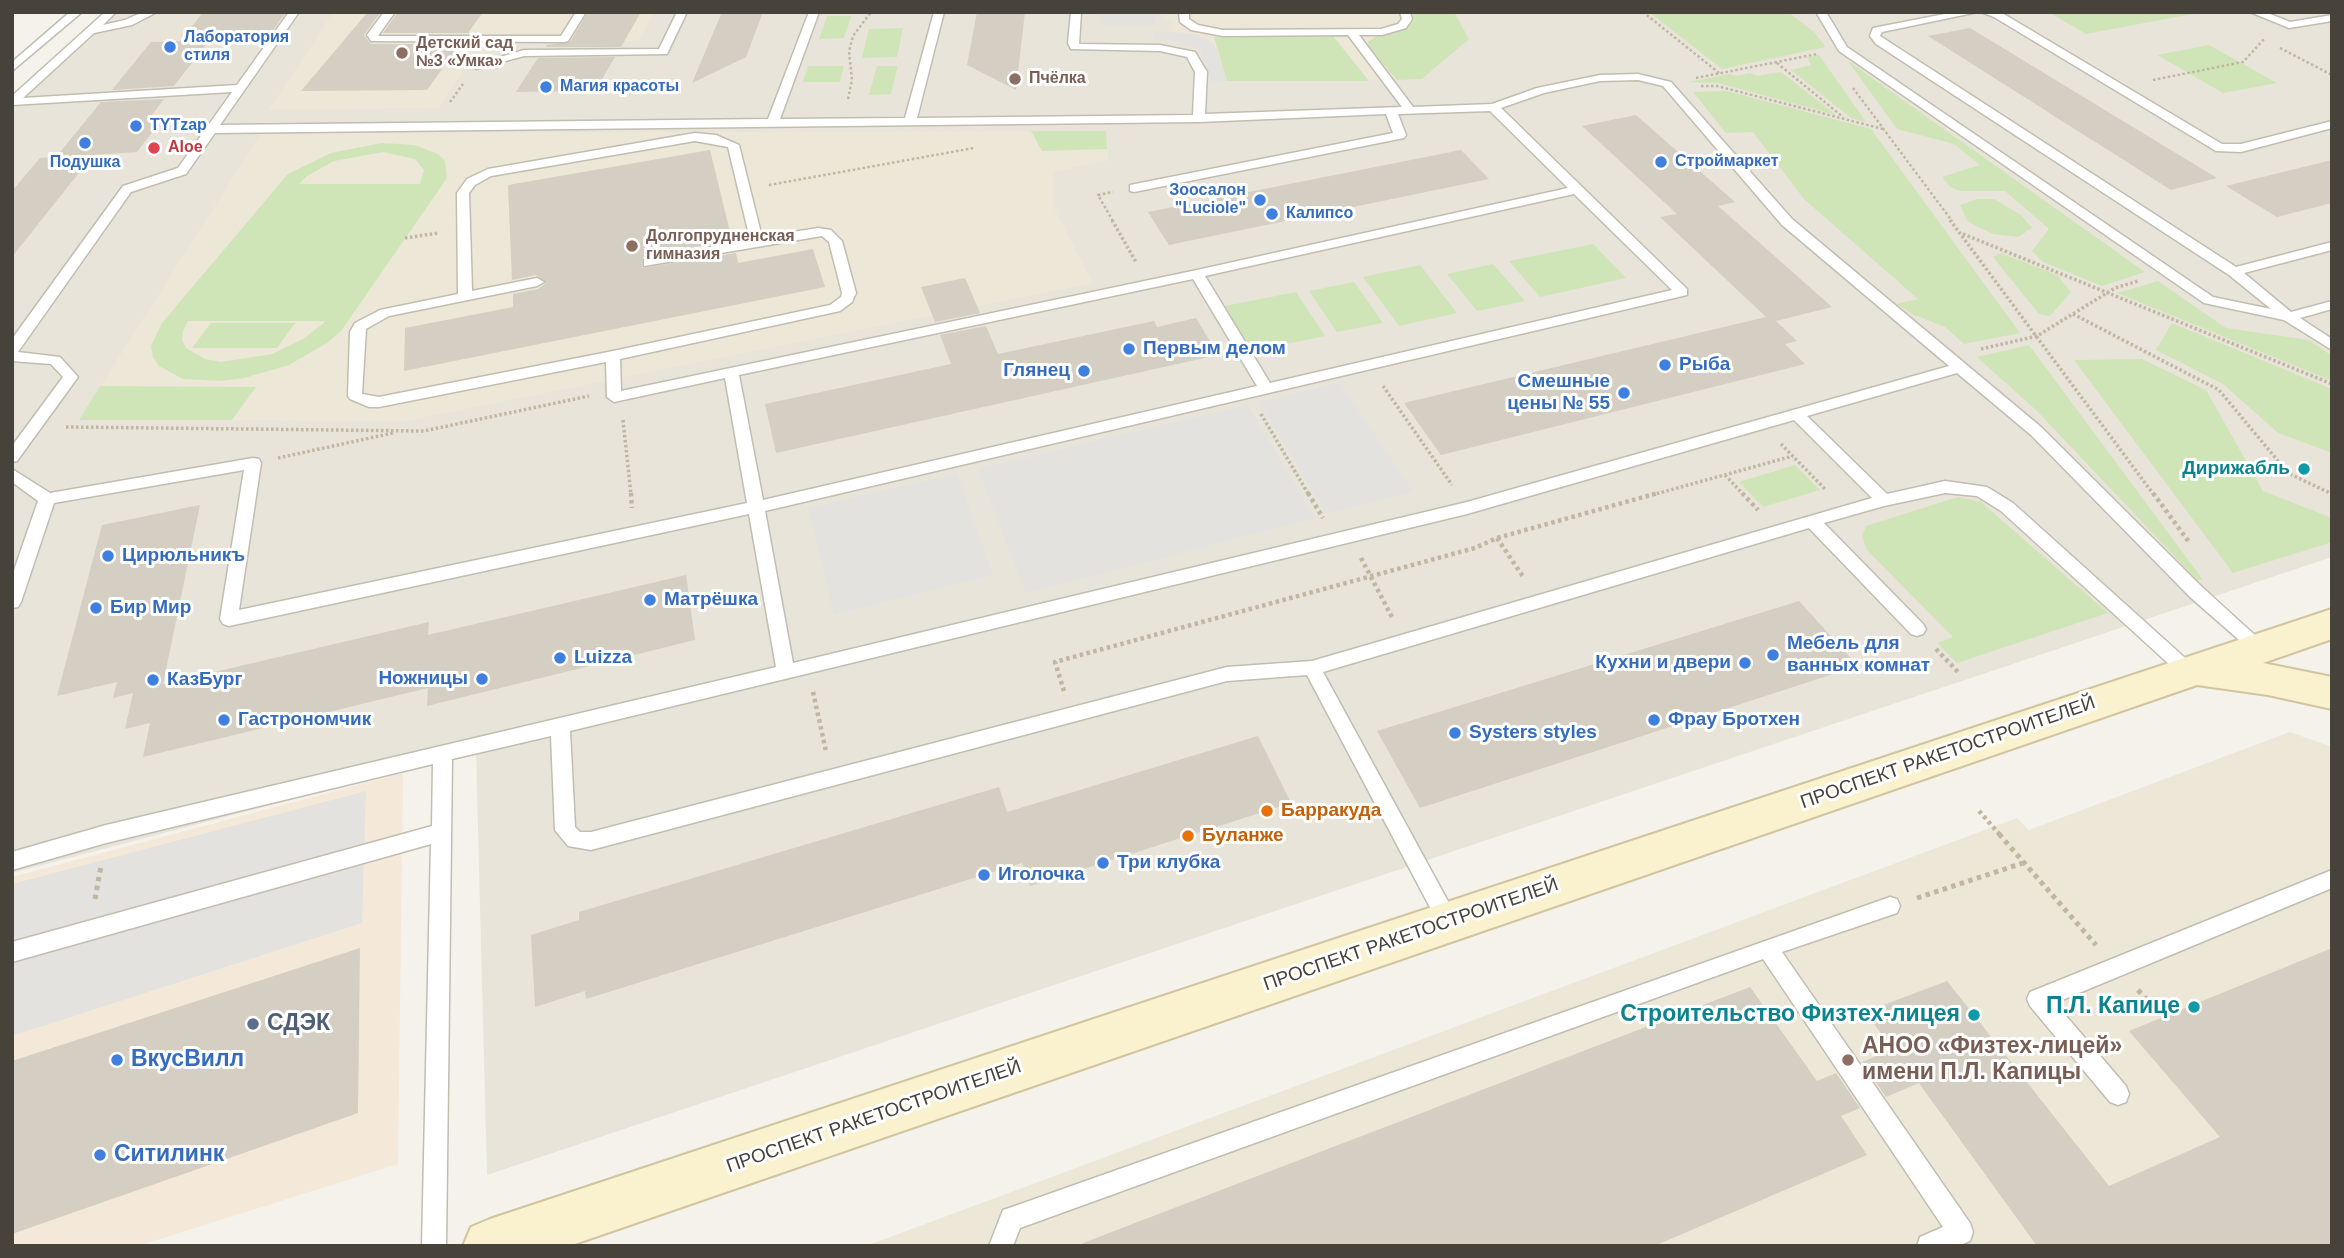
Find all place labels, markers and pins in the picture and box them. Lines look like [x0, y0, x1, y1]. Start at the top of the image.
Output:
place label: Лаборатория стиля [184, 28, 289, 66]
place label: Детский сад №3 «Умка» [416, 34, 513, 72]
marker: Лаборатория стиля [162, 39, 178, 55]
marker: Детский сад №3 «Умка» [394, 45, 410, 61]
place label: Пчёлка [1029, 69, 1086, 89]
marker: Пчёлка [1007, 71, 1023, 87]
place label: Магия красоты [560, 77, 679, 97]
marker: Магия красоты [538, 79, 554, 95]
place label: TYTzap [150, 116, 207, 136]
marker: TYTzap [128, 118, 144, 134]
marker: Подушка [77, 135, 93, 151]
place label: Aloe [168, 138, 203, 158]
marker: Aloe [146, 140, 162, 156]
place label: Строймаркет [1675, 152, 1779, 172]
place label: Подушка [50, 153, 120, 173]
marker: Строймаркет [1653, 154, 1669, 170]
place label: Зоосалон "Luciole" [1169, 181, 1246, 219]
marker: Зоосалон "Luciole" [1252, 192, 1268, 208]
place label: Калипсо [1286, 204, 1353, 224]
marker: Калипсо [1264, 206, 1280, 222]
place label: Долгопрудненская гимназия [646, 227, 795, 265]
marker: Долгопрудненская гимназия [624, 238, 640, 254]
place label: Первым делом [1143, 338, 1286, 360]
marker: Первым делом [1121, 341, 1137, 357]
place label: Рыба [1679, 354, 1730, 376]
marker: Рыба [1657, 357, 1673, 373]
place label: Глянец [1003, 360, 1070, 382]
marker: Глянец [1076, 363, 1092, 379]
place label: Смешные цены № 55 [1507, 371, 1610, 415]
marker: Смешные цены № 55 [1616, 385, 1632, 401]
place label: Дирижабль [2182, 458, 2290, 480]
marker: Дирижабль [2296, 461, 2312, 477]
place label: Цирюльникъ [122, 545, 245, 567]
marker: Цирюльникъ [100, 548, 116, 564]
place label: Матрёшка [664, 589, 758, 611]
marker: Матрёшка [642, 592, 658, 608]
place label: Бир Мир [110, 597, 191, 619]
marker: Бир Мир [88, 600, 104, 616]
place label: Мебель для ванных комнат [1787, 633, 1930, 677]
place label: Luizza [574, 647, 632, 669]
marker: Мебель для ванных комнат [1765, 647, 1781, 663]
marker: Luizza [552, 650, 568, 666]
place label: Кухни и двери [1595, 652, 1731, 674]
marker: Кухни и двери [1737, 655, 1753, 671]
place label: Ножницы [378, 668, 468, 690]
place label: КазБург [167, 669, 242, 691]
marker: Ножницы [474, 671, 490, 687]
marker: КазБург [145, 672, 161, 688]
place label: Гастрономчик [238, 709, 371, 731]
place label: Фрау Бротхен [1668, 709, 1800, 731]
marker: Гастрономчик [216, 712, 232, 728]
marker: Фрау Бротхен [1646, 712, 1662, 728]
place label: Systers styles [1469, 722, 1597, 744]
marker: Systers styles [1447, 725, 1463, 741]
place label: Барракуда [1281, 800, 1381, 822]
marker: Барракуда [1259, 803, 1275, 819]
place label: Буланже [1202, 825, 1284, 847]
marker: Буланже [1180, 828, 1196, 844]
place label: Три клубка [1117, 852, 1220, 874]
marker: Три клубка [1095, 855, 1111, 871]
place label: Иголочка [998, 864, 1085, 886]
marker: Иголочка [976, 867, 992, 883]
place label: П.Л. Капице [2046, 993, 2180, 1021]
marker: П.Л. Капице [2186, 999, 2202, 1015]
place label: Строительство Физтех-лицея [1620, 1001, 1960, 1029]
marker: Строительство Физтех-лицея [1966, 1007, 1982, 1023]
place label: СДЭК [267, 1010, 330, 1038]
marker: СДЭК [245, 1016, 261, 1032]
place label: АНОО «Физтех-лицей» имени П.Л. Капицы [1862, 1033, 2122, 1087]
place label: ВкусВилл [131, 1046, 244, 1074]
marker: ВкусВилл [109, 1052, 125, 1068]
marker: АНОО «Физтех-лицей» имени П.Л. Капицы [1840, 1052, 1856, 1068]
place label: Ситилинк [114, 1141, 224, 1169]
marker: Ситилинк [92, 1147, 108, 1163]

